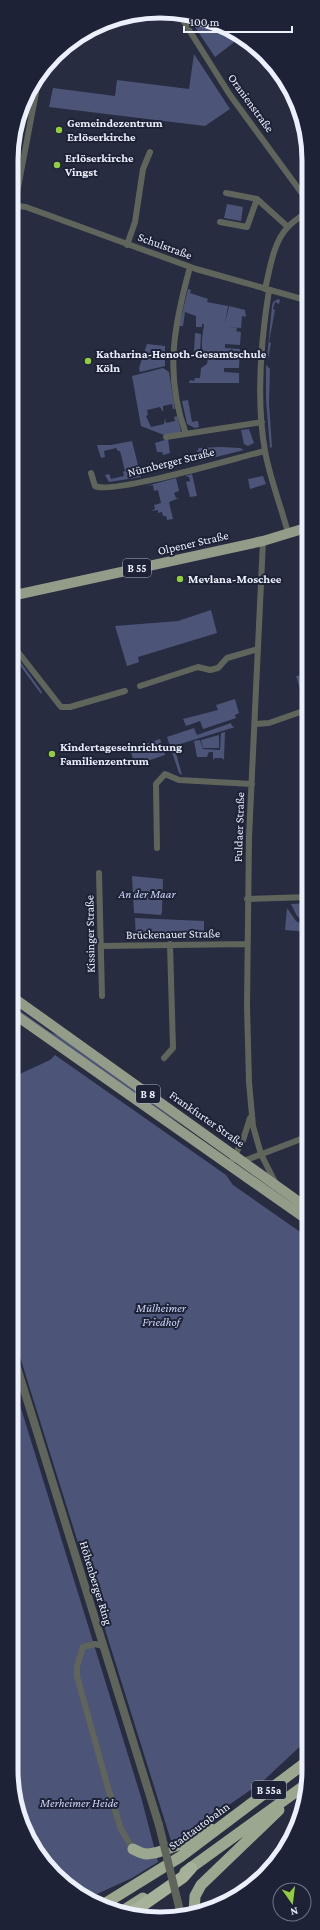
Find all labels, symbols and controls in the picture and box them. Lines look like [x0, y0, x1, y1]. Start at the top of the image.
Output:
scale bar [184, 8, 292, 34]
text: 100 m [190, 15, 220, 29]
street label: Oranienstraße [225, 71, 277, 135]
place label: Gemeindezentrum Erlöserkirche [67, 116, 163, 144]
marker: Gemeindezentrum Erlöserkirche [54, 125, 64, 135]
place label: Erlöserkirche Vingst [64, 151, 134, 179]
marker: Erlöserkirche Vingst [52, 160, 62, 170]
street label: Schulstraße [136, 230, 194, 262]
place label: Katharina-Henoth-Gesamtschule Köln [96, 347, 267, 375]
marker: Katharina-Henoth-Gesamtschule Köln [83, 356, 93, 366]
street label: Nürnberger Straße [126, 444, 216, 480]
street label: Olpener Straße [156, 528, 230, 558]
road number: B 55 [123, 559, 151, 577]
place label: Mevlana-Moschee [188, 572, 282, 586]
marker: Mevlana-Moschee [175, 574, 185, 584]
place label: Kindertageseinrichtung Familienzentrum [60, 740, 182, 768]
marker: Kindertageseinrichtung Familienzentrum [47, 749, 57, 759]
street label: Fuldaer Straße [231, 792, 247, 862]
park label: An der Maar [117, 887, 176, 901]
street label: Kissinger Straße [82, 895, 98, 973]
street label: Brückenauer Straße [126, 926, 220, 942]
road number: B 8 [136, 1085, 160, 1103]
street label: Frankfurter Straße [167, 1088, 247, 1150]
park label: Mülheimer Friedhof [135, 1301, 187, 1329]
street label: Höhenberger Ring [77, 1539, 115, 1627]
road number: B 55a [252, 1781, 286, 1799]
park label: Merheimer Heide [39, 1796, 118, 1810]
street label: Stadtautobahn [166, 1799, 233, 1853]
north arrow [272, 1882, 312, 1922]
text: N [289, 1905, 300, 1919]

